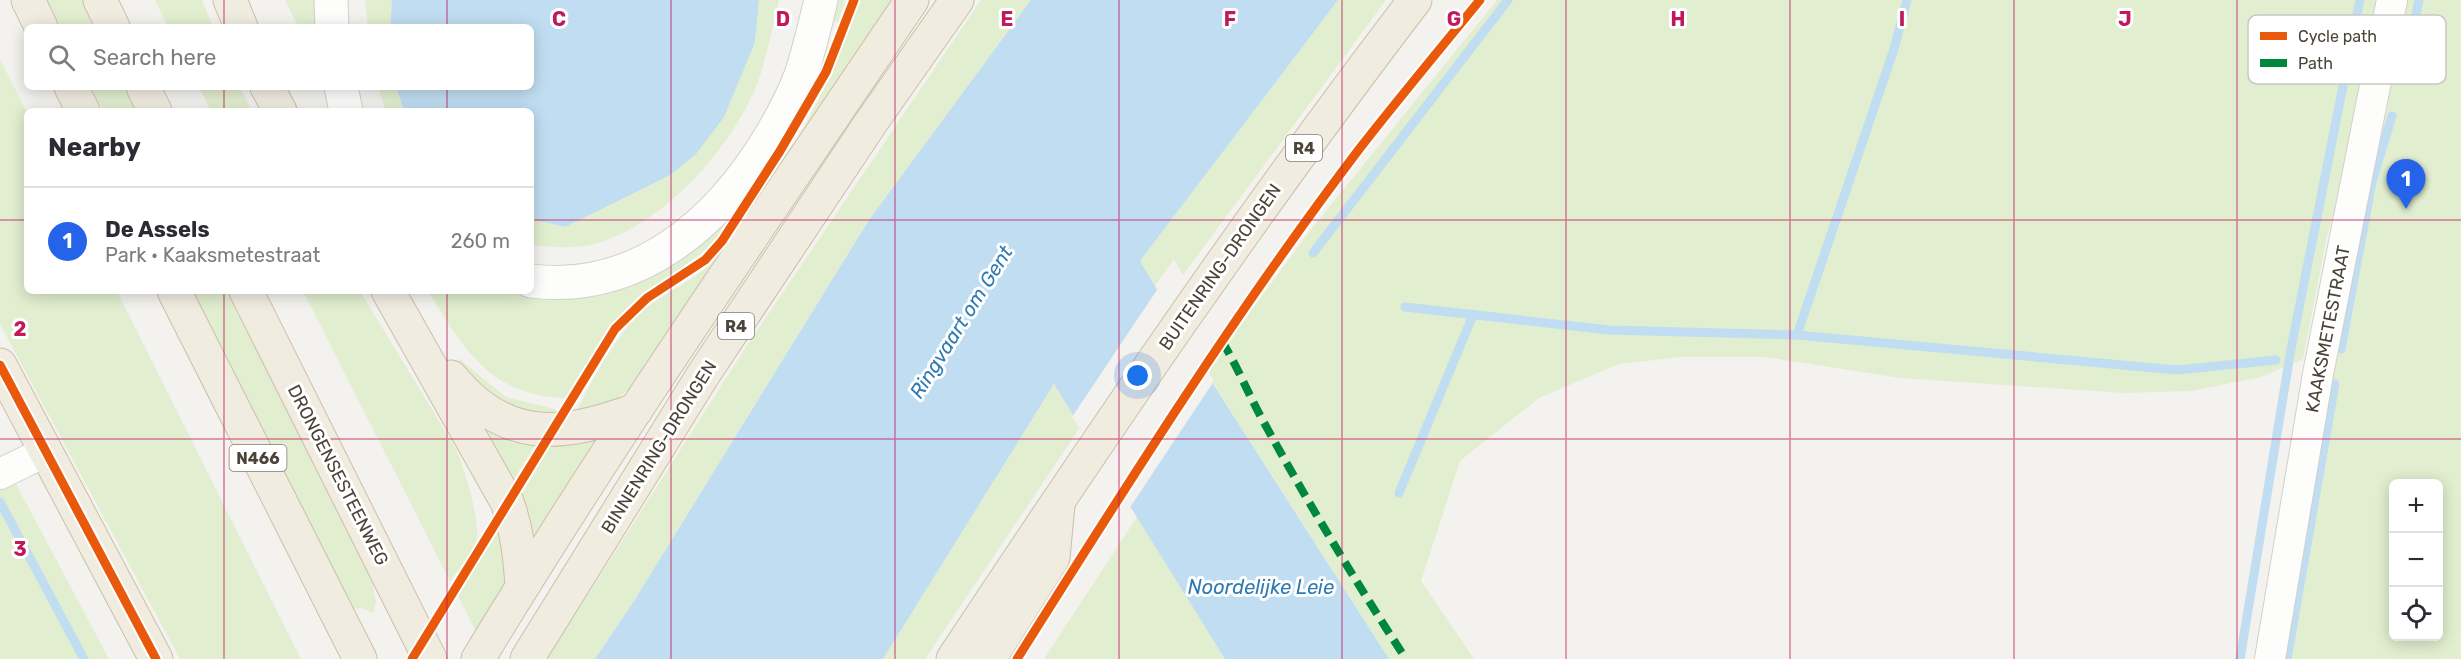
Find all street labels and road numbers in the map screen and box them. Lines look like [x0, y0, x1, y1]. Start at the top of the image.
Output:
road number: R4 [1286, 135, 1322, 161]
street label: BUITENRING-DRONGEN [1154, 180, 1286, 354]
street label: KAAKSMETESTRAAT [2301, 244, 2355, 414]
road number: R4 [718, 313, 754, 339]
street label: BINNENRING-DRONGEN [597, 356, 721, 538]
street label: DRONGENSESTEENWEG [283, 381, 393, 569]
road number: N466 [230, 445, 286, 471]

